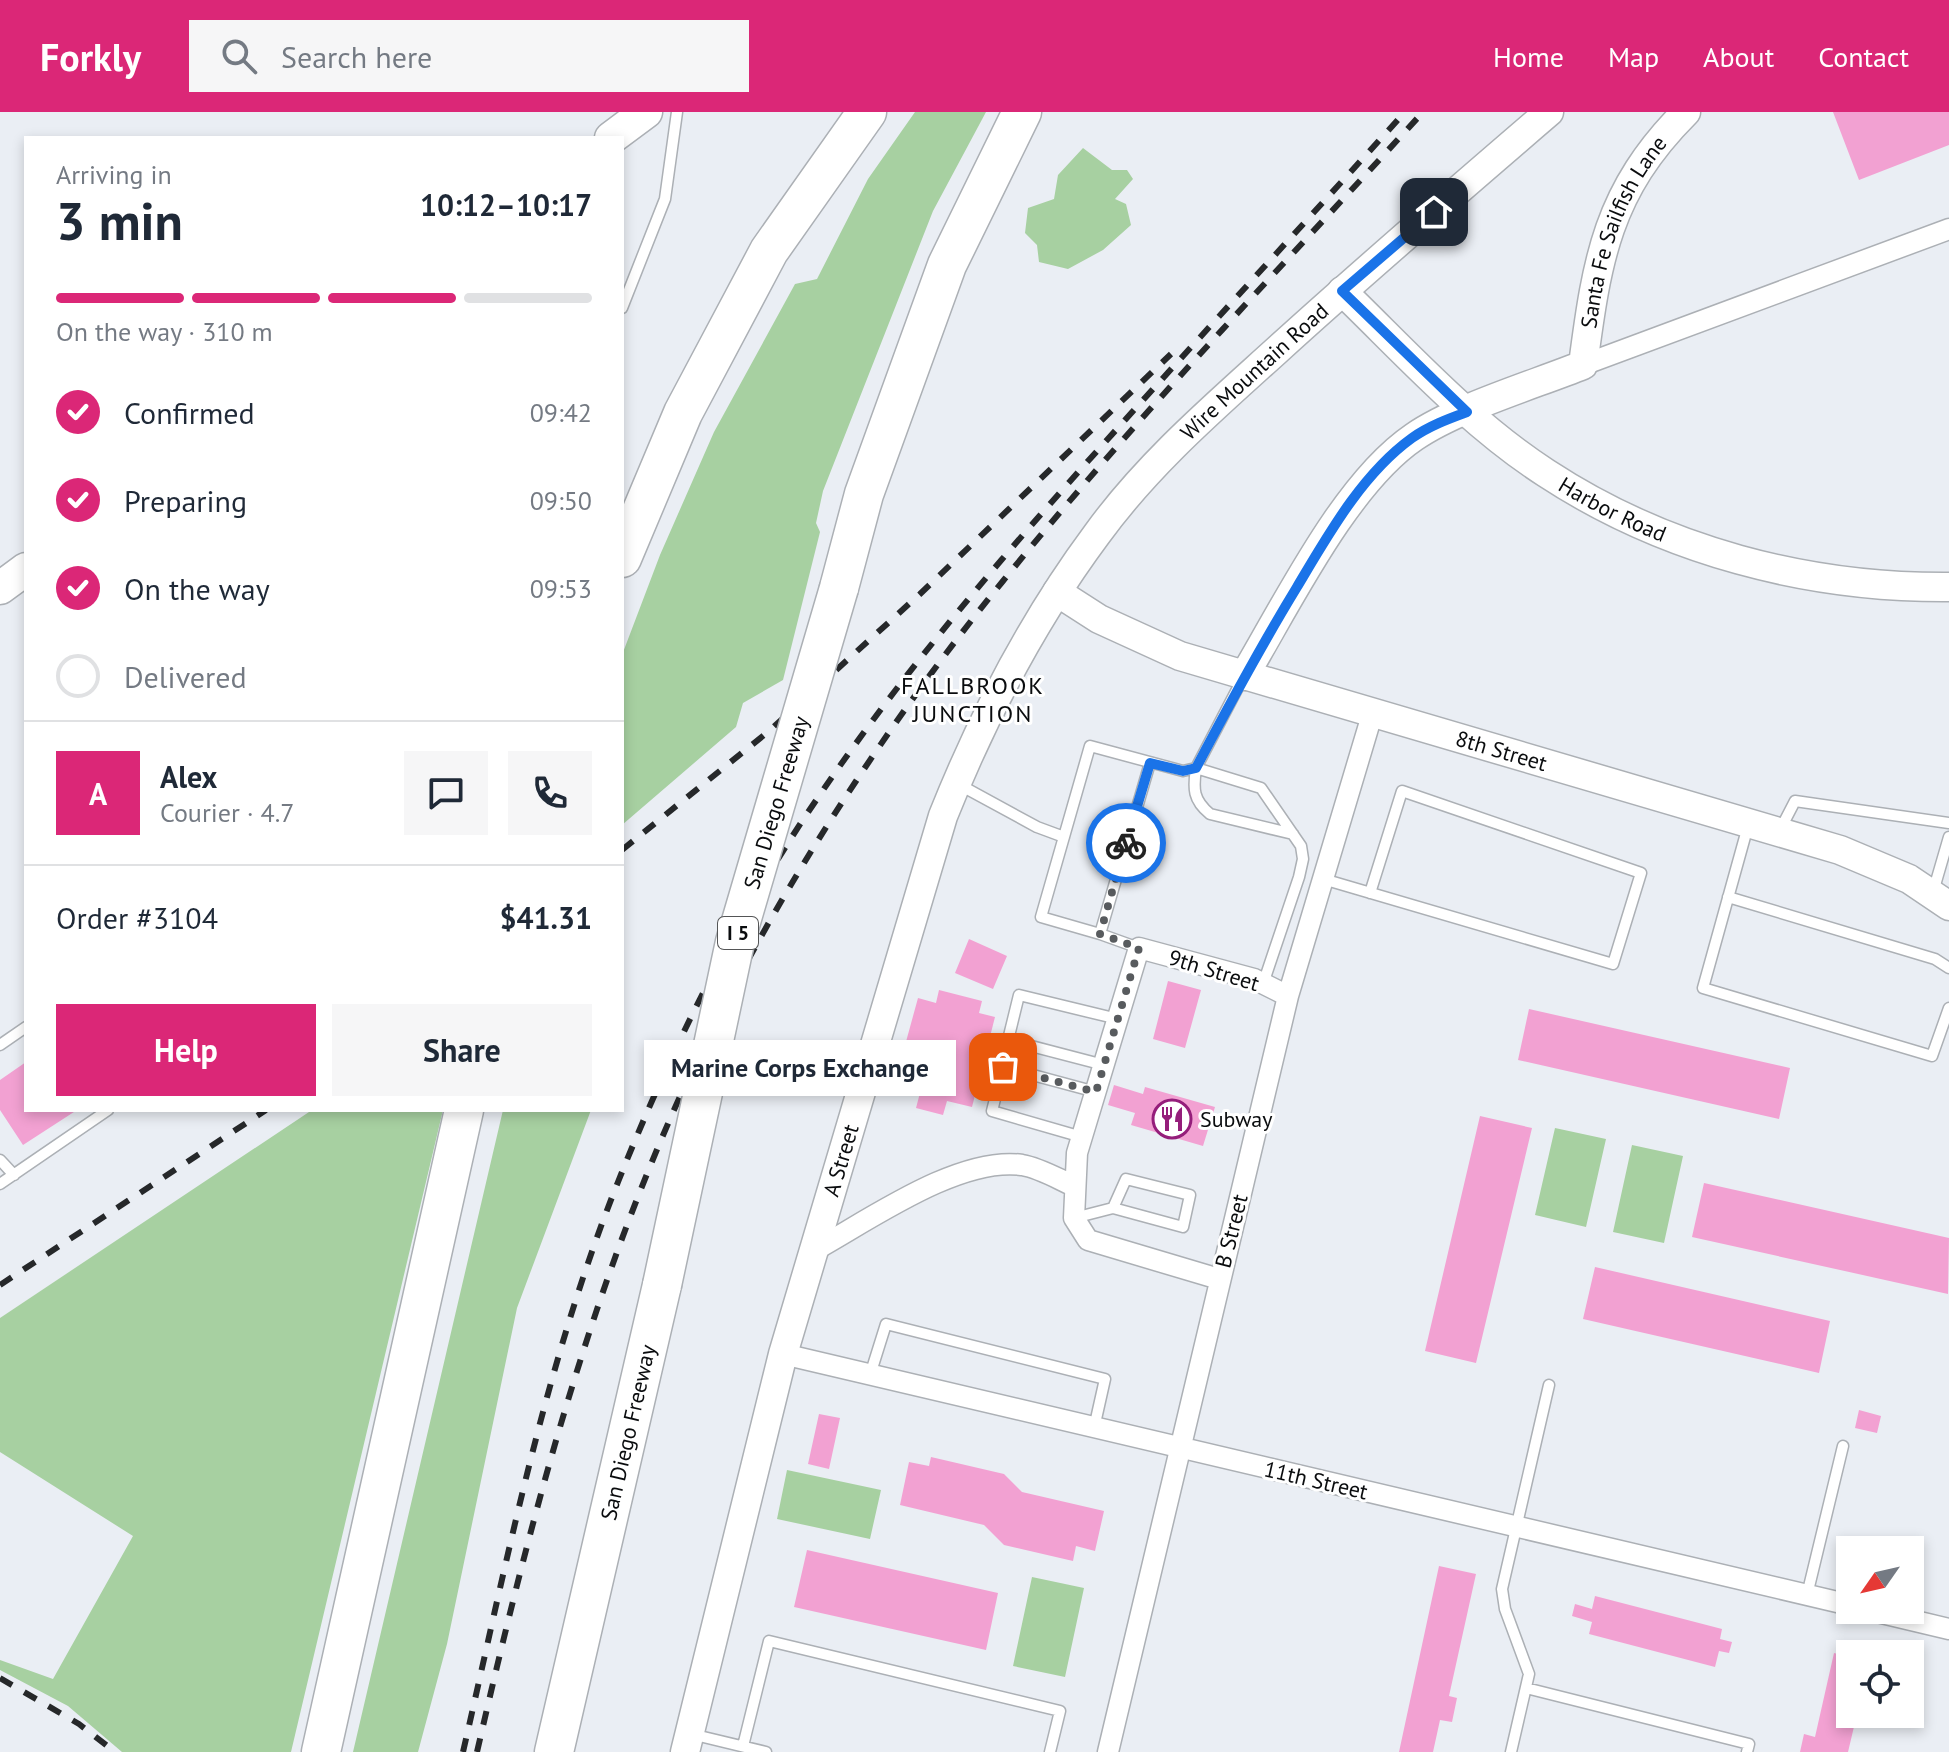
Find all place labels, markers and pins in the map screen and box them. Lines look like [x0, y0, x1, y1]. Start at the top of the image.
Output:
pin [1400, 178, 1468, 246]
pin [969, 1033, 1037, 1101]
callout: Marine Corps Exchange [643, 1039, 955, 1095]
restaurant icon: Subway [1151, 1098, 1193, 1140]
place label: Subway [1200, 1105, 1273, 1133]

